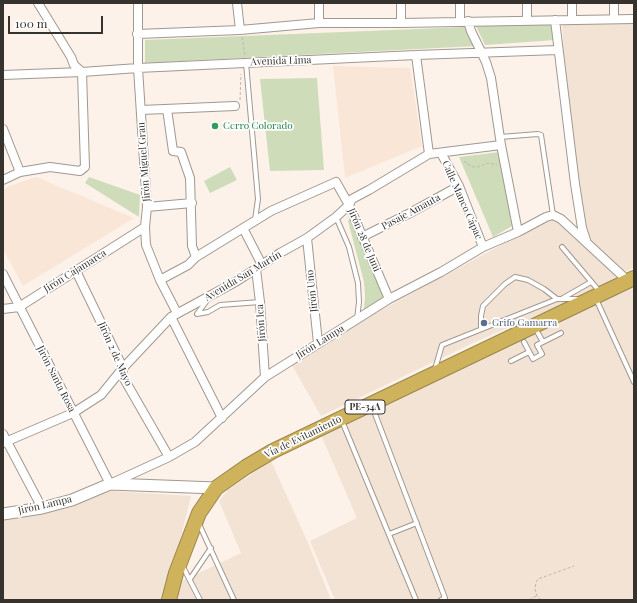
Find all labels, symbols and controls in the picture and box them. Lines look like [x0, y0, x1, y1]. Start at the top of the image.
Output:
scale bar [10, 8, 105, 34]
text: 100 m [15, 15, 47, 31]
street label: Avenida Lima [250, 54, 312, 68]
place label: Cerro Colorado [223, 120, 293, 132]
marker: Cerro Colorado [210, 121, 220, 131]
street label: Jirón Miguel Grau [135, 122, 153, 202]
street label: Calle Manco Cápac [439, 159, 485, 241]
street label: Pasaje Amauta [380, 191, 442, 233]
street label: Jirón 28 de Juni [345, 206, 383, 274]
street label: Jirón Cajamarca [41, 247, 109, 295]
street label: Avenida San Martín [202, 248, 284, 304]
street label: Jirón Uno [304, 269, 320, 313]
street label: Jirón Ica [254, 304, 268, 342]
place label: Grifo Gamarra [492, 317, 557, 329]
marker: Grifo Gamarra [479, 318, 489, 328]
street label: Jirón 2 de Mayo [95, 320, 135, 388]
street label: Jirón Lampa [294, 322, 346, 362]
street label: Jirón Santa Rosa [34, 344, 78, 414]
road number: PE-34A [345, 400, 385, 414]
street label: Vía de Evitamiento [262, 413, 344, 461]
street label: Jirón Lampa [17, 493, 73, 517]

